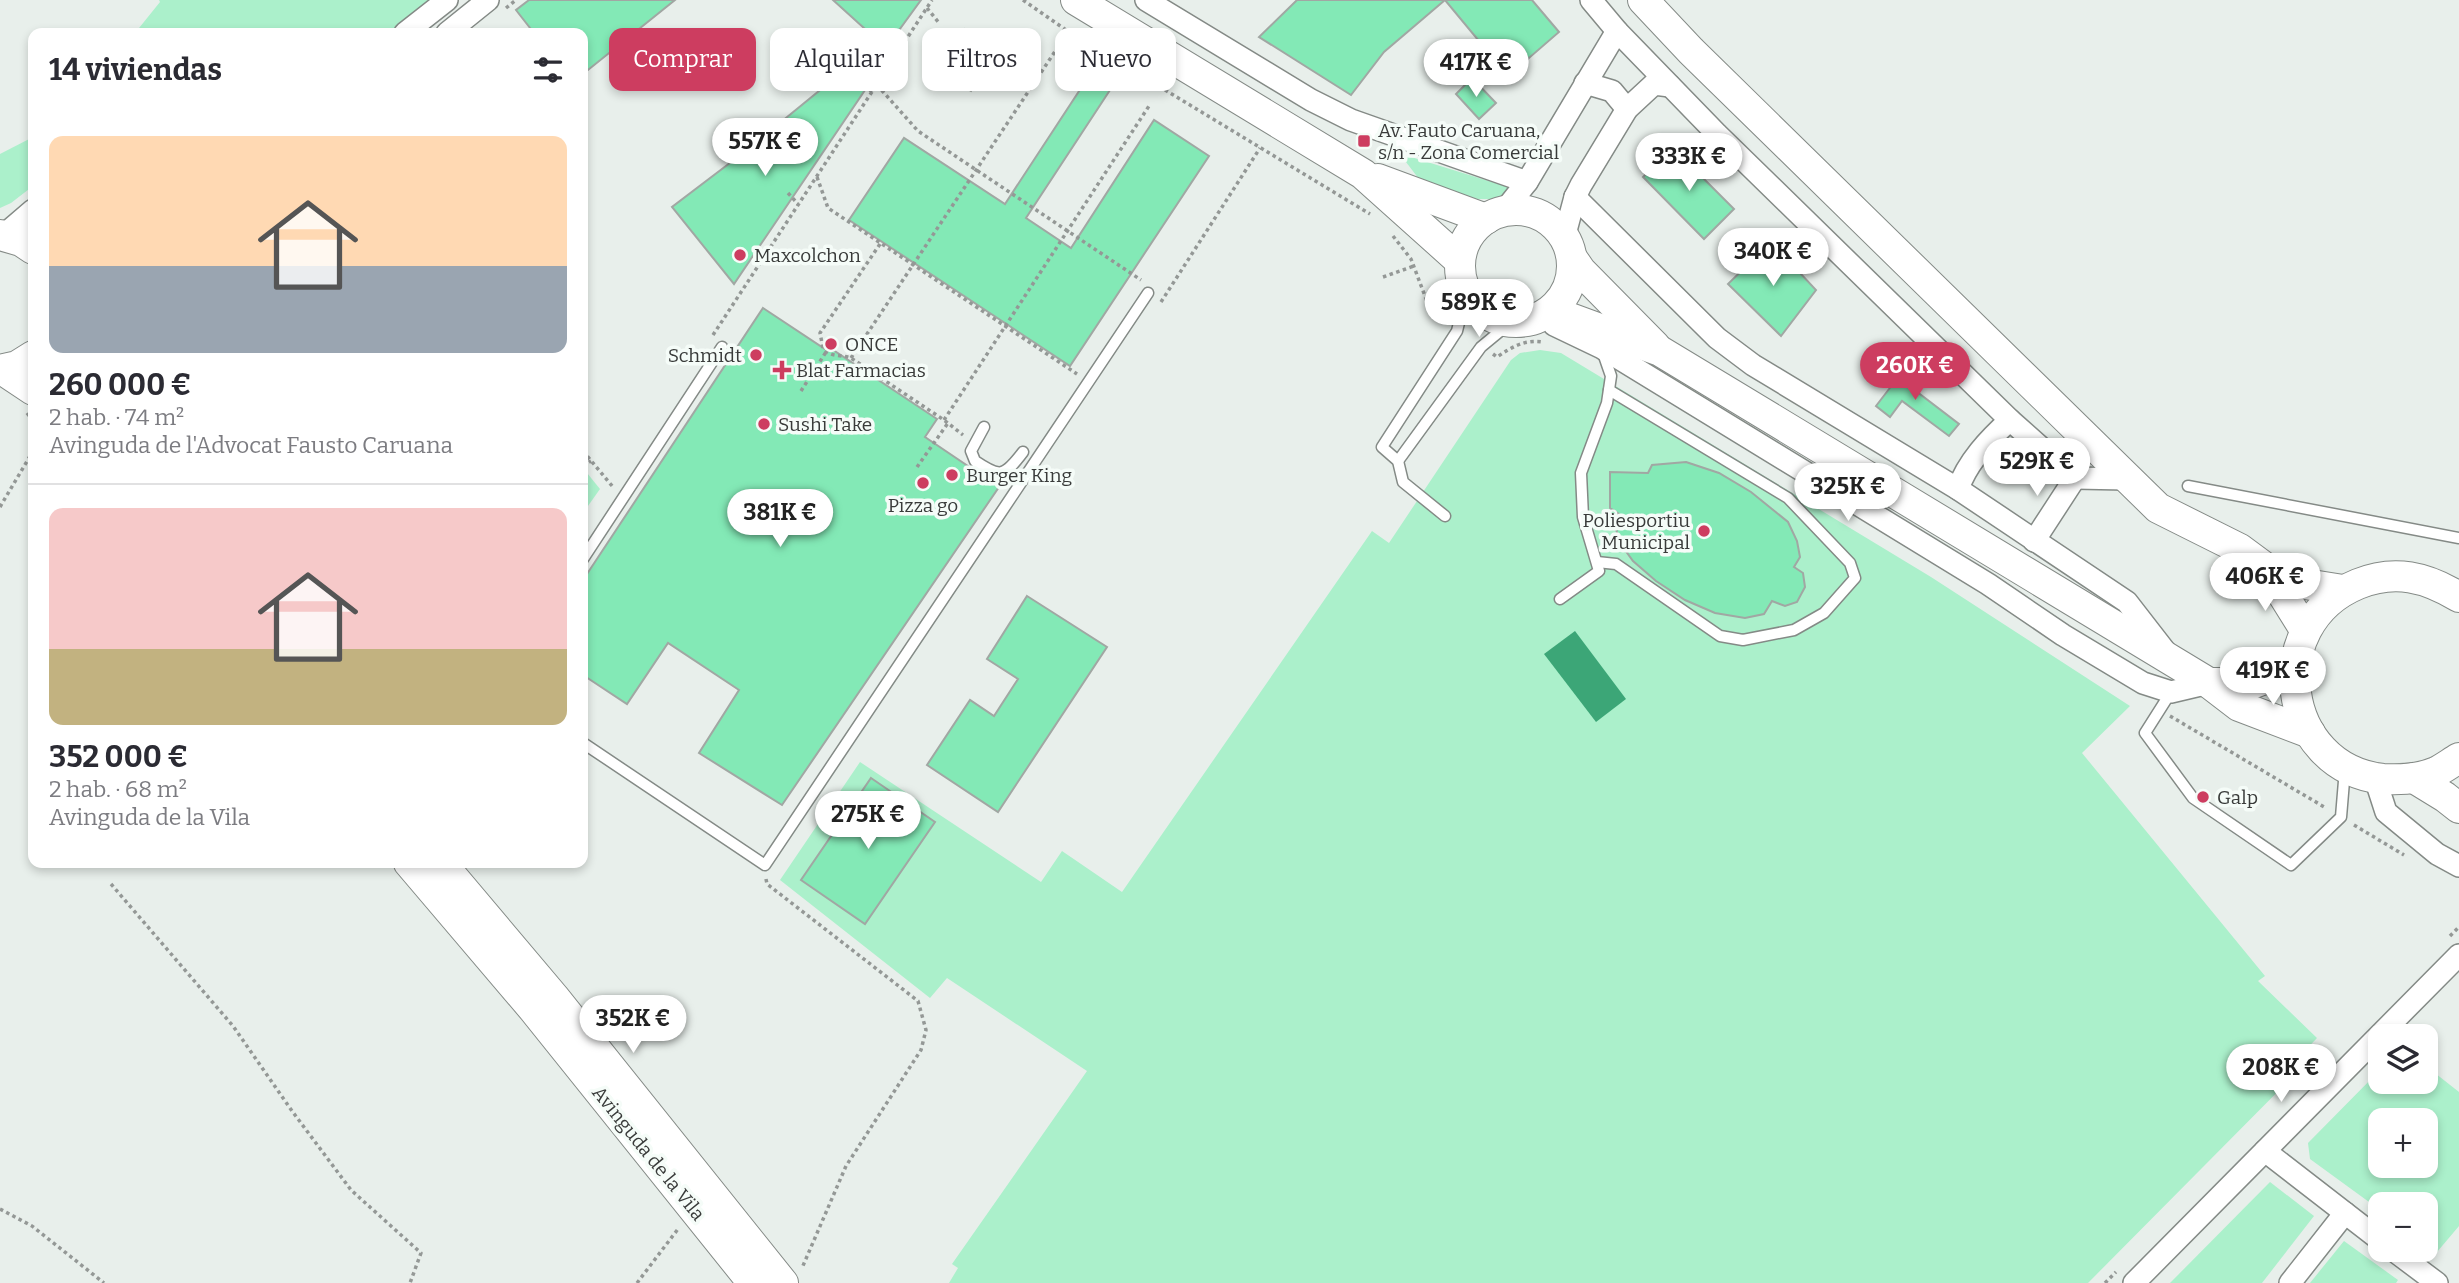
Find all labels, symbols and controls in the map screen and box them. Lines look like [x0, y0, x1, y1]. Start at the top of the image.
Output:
chip: Comprar [609, 28, 756, 91]
chip: Alquilar [770, 28, 908, 91]
chip: Filtros [922, 28, 1041, 91]
chip: Nuevo [1055, 28, 1176, 91]
pin: 417K € [1419, 40, 1533, 99]
text: 417K € [1440, 48, 1512, 76]
icon: filters [529, 51, 567, 89]
text: 14 viviendas [49, 52, 222, 88]
pin: 557K € [708, 118, 822, 178]
place label: Av. Fauto Caruana, s/n - Zona Comercial [1378, 119, 1559, 164]
text: 557K € [728, 127, 802, 155]
marker: Av. Fauto Caruana, s/n - Zona Comercial [1356, 133, 1372, 149]
pin: 333K € [1632, 134, 1746, 193]
text: 333K € [1651, 142, 1727, 170]
icon: home [245, 182, 371, 308]
pin: 340K € [1716, 229, 1830, 288]
text: 340K € [1734, 237, 1812, 265]
place label: Maxcolchon [754, 244, 861, 267]
marker: Maxcolchon [732, 247, 748, 263]
pin: 589K € [1422, 280, 1536, 339]
text: 589K € [1441, 288, 1517, 316]
place label: ONCE [845, 333, 898, 356]
marker: ONCE [823, 336, 839, 352]
pin: 260K € [1858, 342, 1972, 402]
place label: Schmidt [668, 344, 742, 367]
marker: Schmidt [748, 347, 764, 363]
text: 260K € [1876, 351, 1954, 379]
place label: Blat Farmacias [796, 359, 926, 382]
marker: Blat Farmacias [774, 362, 790, 378]
text: 260 000 € [49, 367, 191, 403]
text: 2 hab. · 74 m² [49, 403, 184, 431]
place label: Sushi Take [778, 413, 872, 436]
marker: Sushi Take [756, 416, 772, 432]
text: Avinguda de l'Advocat Fausto Caruana [49, 431, 453, 459]
pin: 529K € [1980, 438, 2094, 498]
text: 529K € [1999, 447, 2075, 475]
pin: 325K € [1791, 463, 1905, 523]
place label: Burger King [966, 464, 1073, 487]
marker: Burger King [944, 467, 960, 483]
text: 325K € [1810, 472, 1886, 500]
marker: Pizza go [915, 475, 931, 491]
pin: 381K € [723, 490, 837, 549]
place label: Pizza go [888, 494, 958, 517]
text: 381K € [743, 498, 817, 526]
place label: Poliesportiu Municipal [1582, 509, 1690, 554]
marker: Poliesportiu Municipal [1696, 523, 1712, 539]
icon: home [245, 554, 371, 680]
pin: 406K € [2208, 554, 2322, 613]
text: 406K € [2226, 562, 2304, 590]
pin: 419K € [2216, 648, 2330, 707]
text: 419K € [2236, 656, 2310, 684]
text: 352 000 € [49, 739, 188, 775]
text: 2 hab. · 68 m² [49, 775, 187, 803]
place label: Galp [2217, 786, 2258, 809]
marker: Galp [2195, 789, 2211, 805]
pin: 275K € [811, 792, 925, 851]
text: 275K € [831, 800, 905, 828]
text: Avinguda de la Vila [49, 803, 250, 831]
pin: 352K € [576, 996, 690, 1055]
text: 352K € [595, 1004, 671, 1032]
map controls [2368, 1024, 2438, 1262]
button: layers [2368, 1024, 2438, 1094]
pin: 208K € [2224, 1044, 2338, 1104]
text: 208K € [2242, 1053, 2320, 1081]
street label: Avinguda de la Vila [587, 1081, 710, 1226]
button: + [2368, 1108, 2438, 1178]
button: − [2368, 1192, 2438, 1262]

